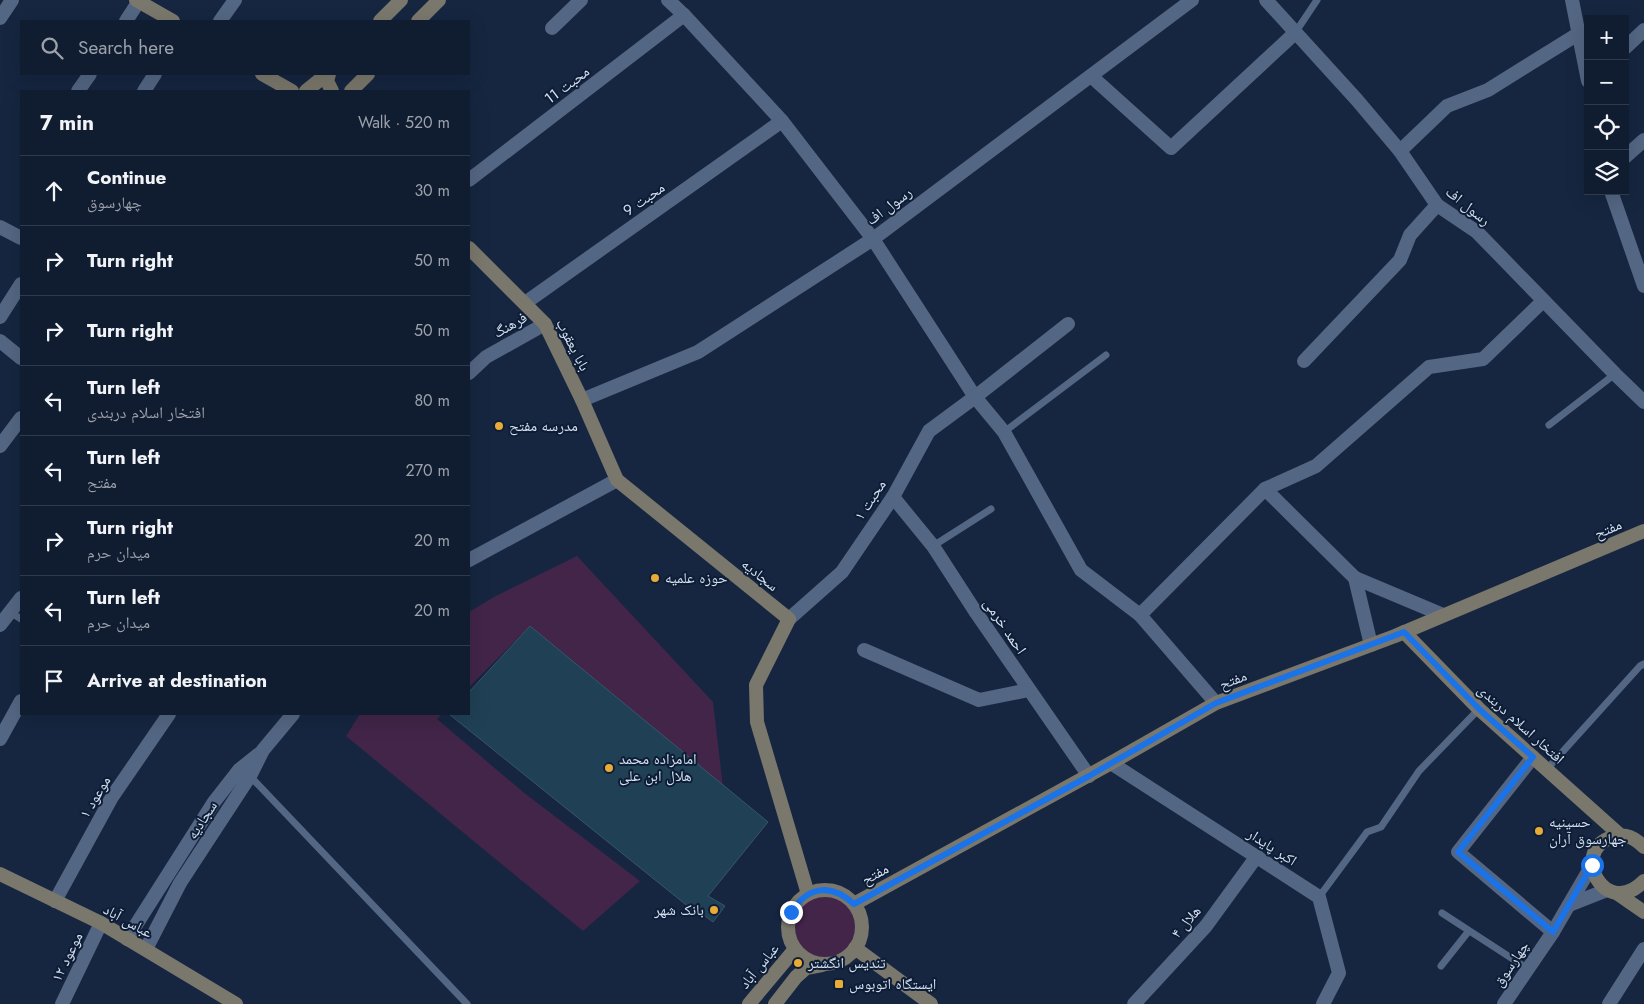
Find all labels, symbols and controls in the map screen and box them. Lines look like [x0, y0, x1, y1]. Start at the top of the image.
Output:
map controls [1584, 15, 1629, 195]
button: + [1584, 15, 1629, 60]
search box [20, 20, 470, 75]
icon: search [38, 34, 66, 62]
text: Search here [78, 34, 174, 61]
button: − [1584, 60, 1629, 105]
street label: محبت 11 [540, 61, 594, 109]
button: locate [1584, 105, 1629, 150]
text: 7 min [40, 108, 94, 138]
text: Walk · 520 m [358, 111, 450, 134]
button: layers [1584, 150, 1629, 195]
text: Continue [87, 164, 166, 191]
icon: ahead [40, 177, 68, 205]
street label: محبت 9 [619, 177, 670, 221]
text: 30 m [414, 179, 450, 202]
street label: رسول اف [861, 181, 917, 231]
street label: رسول اف [1441, 181, 1495, 231]
text: چهارسوق [87, 191, 142, 214]
icon: right [40, 247, 68, 275]
text: Turn right [87, 247, 173, 274]
text: 50 m [414, 249, 450, 272]
street label: فرهنگ [489, 306, 531, 344]
street label: بابا یعقوب [550, 315, 596, 375]
icon: right [40, 317, 68, 345]
text: Turn right [87, 317, 173, 344]
text: 50 m [414, 319, 450, 342]
text: Turn left [87, 374, 160, 401]
icon: left [40, 387, 68, 415]
text: 80 m [414, 389, 450, 412]
text: افتخار اسلام دربندی [87, 401, 205, 424]
place label: مدرسه مفتح [509, 415, 578, 437]
marker: مدرسه مفتح [493, 420, 505, 432]
text: Turn left [87, 444, 160, 471]
icon: left [40, 457, 68, 485]
text: 270 m [406, 459, 450, 482]
text: مفتح [87, 471, 117, 494]
street label: محبت ۱ [849, 475, 891, 525]
street label: مفتح [1591, 513, 1625, 545]
text: Turn right [87, 514, 173, 541]
icon: right [40, 527, 68, 555]
text: 20 m [414, 529, 450, 552]
text: میدان حرم [87, 541, 150, 564]
street label: سجادیه [737, 553, 783, 597]
place label: حوزه علمیه [665, 567, 728, 589]
marker: حوزه علمیه [649, 572, 661, 584]
text: Turn left [87, 584, 160, 611]
street label: احمد خرمی [978, 593, 1032, 659]
icon: left [40, 597, 68, 625]
text: 20 m [414, 599, 450, 622]
text: میدان حرم [87, 611, 150, 634]
street label: مفتح [1216, 665, 1250, 695]
icon: arrive [40, 667, 68, 695]
text: Arrive at destination [87, 667, 267, 694]
street label: افتخار اسلام دربندی [1473, 679, 1569, 769]
place label: امامزاده محمد هلال ابن علی [619, 748, 697, 787]
marker: امامزاده محمد هلال ابن علی [603, 762, 615, 774]
street label: موعود ۱ [74, 772, 116, 822]
street label: سجادیه [181, 796, 223, 844]
place label: حسینیه جهارسوق آران [1549, 811, 1627, 850]
street label: اکبر پایدار [1242, 822, 1301, 871]
marker: حسینیه جهارسوق آران [1533, 825, 1545, 837]
route start [1581, 854, 1604, 877]
street label: مفتح [857, 858, 893, 890]
street label: عباس آباد [99, 898, 157, 944]
place label: بانک شهر [653, 899, 704, 921]
route end [780, 901, 803, 924]
street label: هلال ۴ [1166, 901, 1206, 943]
marker: بانک شهر [708, 904, 720, 916]
street label: موعود ۱۲ [46, 928, 88, 985]
street label: چهارسوق [1487, 936, 1535, 991]
street label: عباس آباد [734, 938, 785, 994]
place label: تندیس انگشتر [807, 952, 886, 974]
marker: تندیس انگشتر [792, 957, 804, 969]
place label: ایستگاه اتوبوس [849, 973, 936, 995]
marker: ایستگاه اتوبوس [833, 978, 845, 990]

